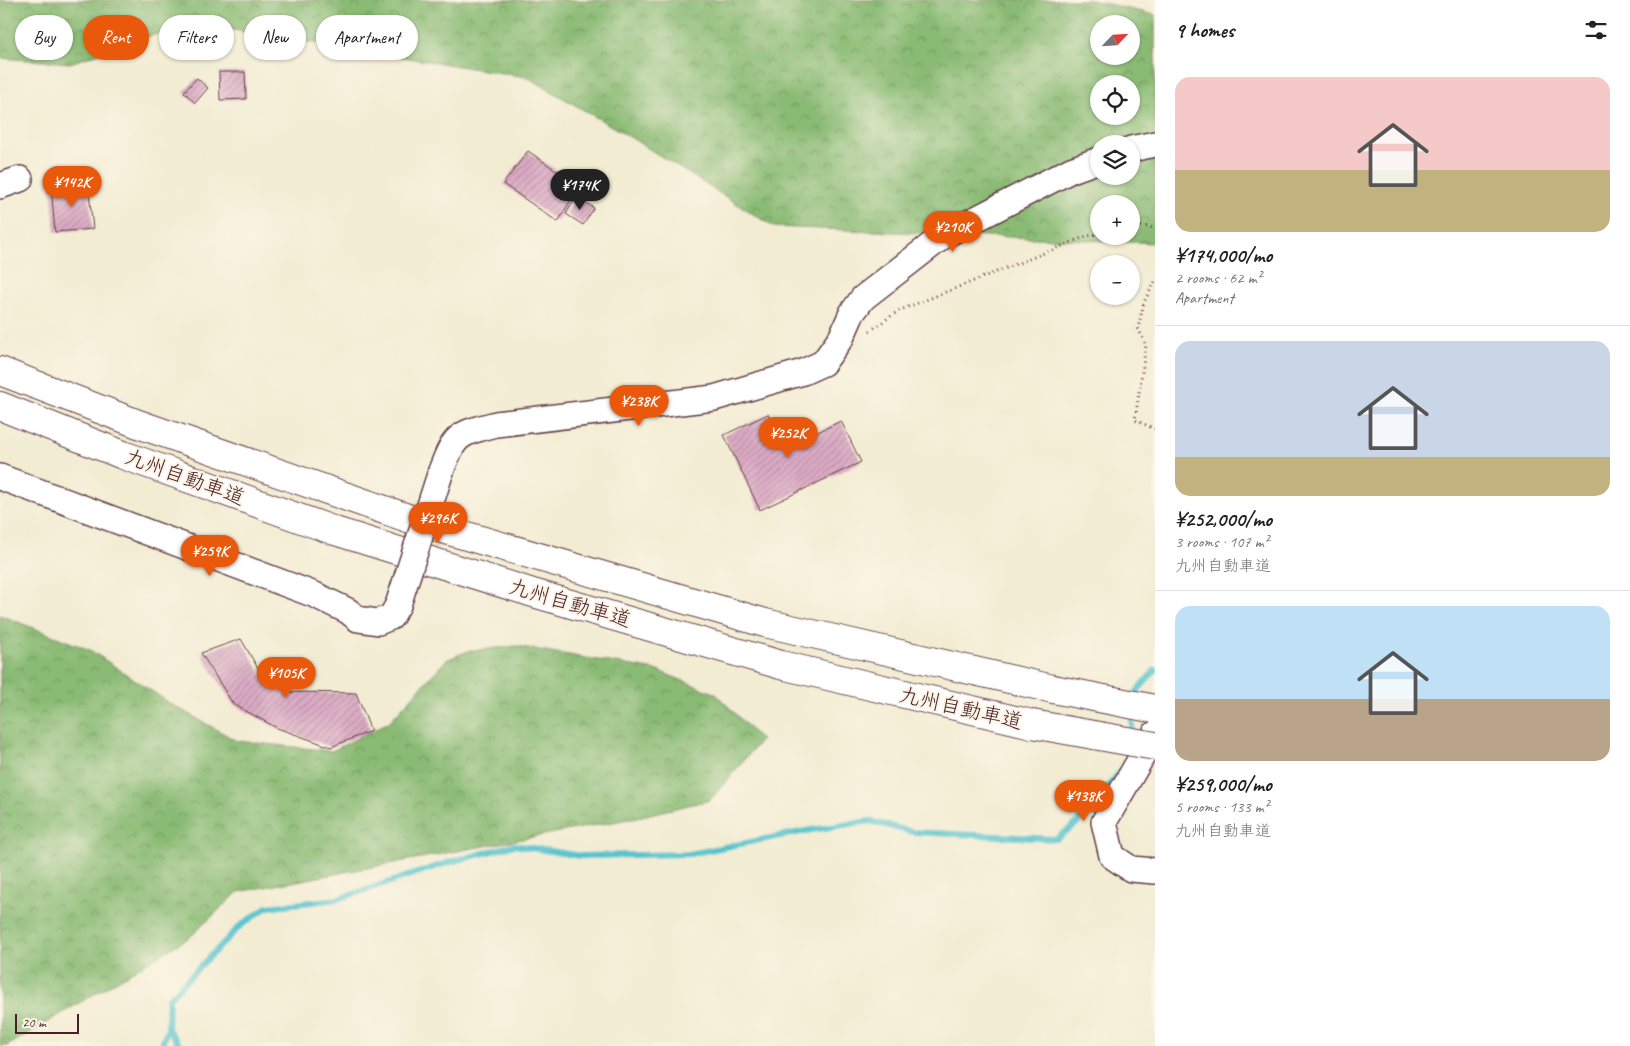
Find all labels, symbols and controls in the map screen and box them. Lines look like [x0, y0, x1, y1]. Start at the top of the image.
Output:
chip: Buy [15, 15, 73, 60]
chip: Rent [83, 15, 149, 60]
chip: Filters [159, 15, 234, 60]
chip: New [244, 15, 306, 60]
chip: Apartment [316, 15, 418, 60]
north arrow [1090, 15, 1140, 65]
map controls [1090, 15, 1140, 305]
icon: filters [1582, 16, 1610, 44]
text: 9 homes [1175, 17, 1234, 43]
button: locate [1090, 75, 1140, 125]
icon: home [1348, 110, 1438, 200]
button: layers [1090, 135, 1140, 185]
pin: ¥142K [37, 166, 107, 208]
pin: ¥174K [545, 168, 615, 211]
text: ¥142K [54, 172, 90, 192]
text: ¥174K [562, 175, 598, 195]
button: + [1090, 195, 1140, 245]
pin: ¥210K [918, 210, 988, 253]
text: ¥210K [935, 217, 971, 237]
text: ¥174,000/mo [1175, 242, 1272, 268]
button: − [1090, 255, 1140, 305]
text: 2 rooms · 62 m² [1175, 268, 1261, 288]
text: Apartment [1175, 288, 1234, 308]
icon: home [1348, 373, 1438, 463]
pin: ¥238K [604, 384, 674, 427]
text: ¥238K [621, 391, 657, 411]
pin: ¥252K [753, 416, 823, 459]
text: ¥252K [770, 423, 806, 443]
street label: 九州自動車道 [121, 443, 249, 511]
pin: ¥296K [403, 502, 473, 544]
text: ¥252,000/mo [1175, 506, 1272, 532]
text: ¥296K [419, 508, 457, 528]
text: 3 rooms · 107 m² [1175, 532, 1269, 552]
pin: ¥259K [175, 534, 245, 577]
text: ¥259K [192, 541, 228, 561]
text: 九州自動車道 [1175, 556, 1271, 576]
street label: 九州自動車道 [506, 573, 634, 633]
icon: home [1348, 638, 1438, 728]
pin: ¥105K [251, 656, 321, 699]
text: ¥105K [268, 663, 304, 683]
street label: 九州自動車道 [897, 681, 1025, 735]
text: ¥259,000/mo [1175, 771, 1272, 797]
pin: ¥138K [1049, 780, 1119, 822]
text: ¥138K [1066, 786, 1102, 806]
text: 5 rooms · 133 m² [1175, 797, 1269, 817]
text: 九州自動車道 [1175, 821, 1271, 841]
scale bar [15, 1011, 79, 1034]
text: 20 m [22, 1014, 46, 1031]

